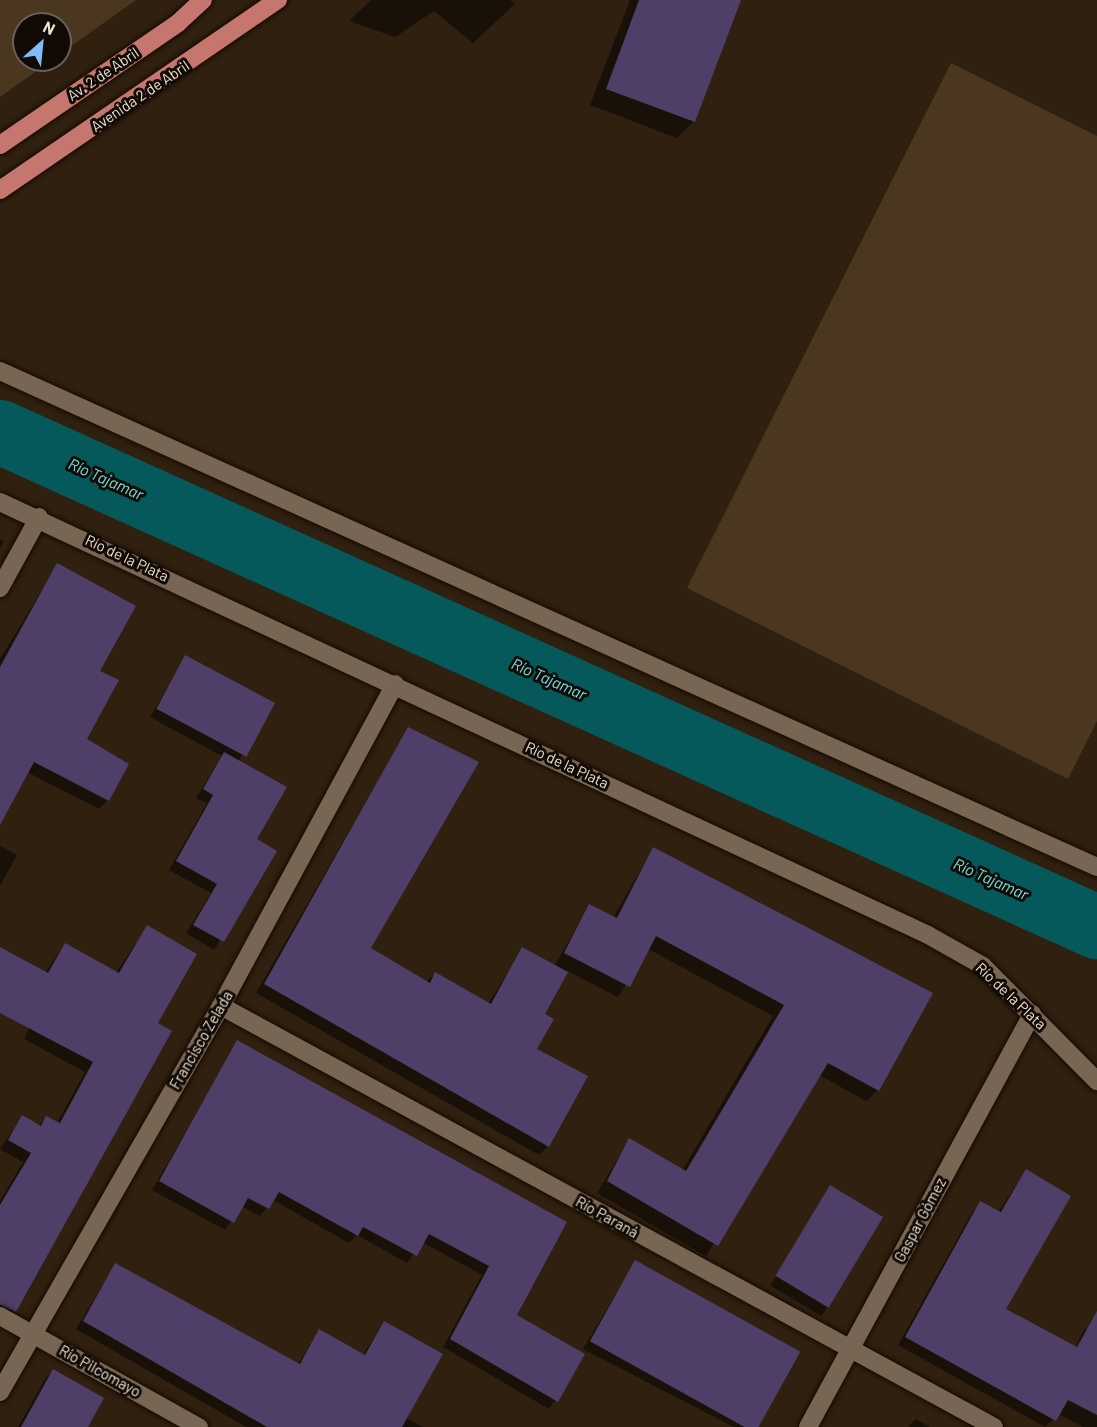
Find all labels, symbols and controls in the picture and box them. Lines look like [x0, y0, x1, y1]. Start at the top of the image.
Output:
north arrow [12, 12, 72, 72]
text: N [40, 16, 59, 38]
street label: Av. 2 de Abril [64, 43, 142, 105]
street label: Avenida 2 de Abril [87, 57, 193, 135]
water label: Río Tajamar [66, 454, 146, 504]
street label: Río de la Plata [82, 531, 172, 585]
water label: Río Tajamar [509, 654, 589, 704]
street label: Río de la Plata [522, 738, 612, 792]
water label: Río Tajamar [951, 854, 1031, 904]
street label: Río de la Plata [972, 959, 1050, 1033]
street label: Francisco Zelada [166, 988, 236, 1092]
street label: Gaspar Gómez [890, 1175, 950, 1265]
street label: Río Paraná [573, 1192, 641, 1242]
street label: Río Pilcomayo [56, 1341, 144, 1401]

